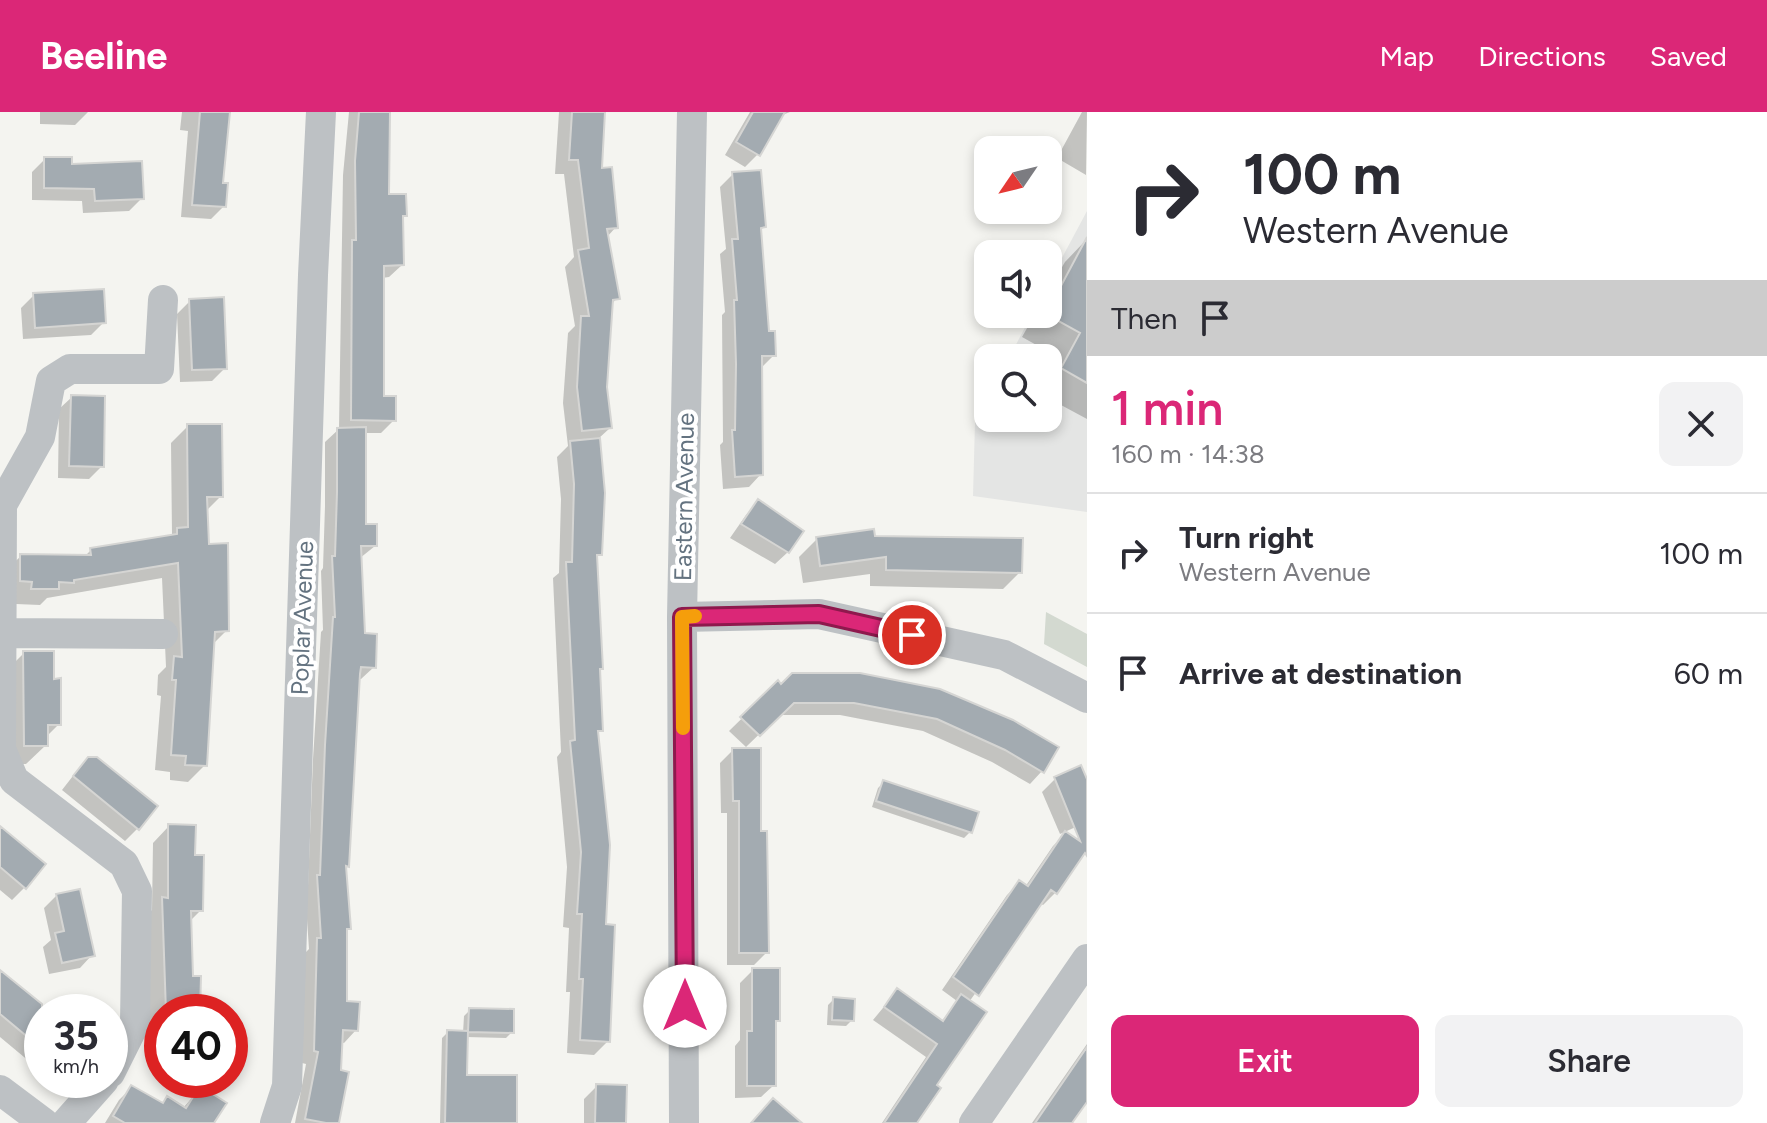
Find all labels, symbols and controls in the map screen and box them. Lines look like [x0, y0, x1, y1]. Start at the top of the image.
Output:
text: Beeline [40, 33, 167, 79]
text: Map [1380, 39, 1434, 73]
text: Directions [1478, 39, 1606, 73]
text: Saved [1650, 39, 1727, 73]
north arrow [974, 136, 1062, 224]
map controls [974, 136, 1062, 432]
text: 100 m [1243, 141, 1401, 208]
icon: right [1111, 144, 1215, 248]
text: Western Avenue [1243, 209, 1509, 252]
button: sound [974, 240, 1062, 328]
icon: arrive [1193, 296, 1237, 340]
text: Then [1111, 300, 1177, 337]
button: search [974, 344, 1062, 432]
text: 1 min [1111, 379, 1223, 437]
button: close [1659, 382, 1743, 466]
street label: Eastern Avenue [668, 413, 700, 581]
text: 160 m · 14:38 [1111, 438, 1265, 470]
text: Turn right [1179, 519, 1314, 556]
icon: right [1111, 531, 1155, 575]
text: 100 m [1659, 535, 1743, 572]
street label: Poplar Avenue [285, 540, 319, 696]
text: Western Avenue [1179, 556, 1371, 588]
pin [878, 601, 946, 669]
icon: arrive [890, 613, 934, 657]
icon: arrive [1111, 651, 1155, 695]
text: Arrive at destination [1179, 655, 1462, 692]
text: 60 m [1674, 655, 1743, 692]
position arrow [643, 964, 727, 1048]
speed limit sign: 40 [144, 994, 248, 1098]
text: 35 [53, 1012, 99, 1060]
button: Exit [1111, 1015, 1419, 1107]
button: Share [1435, 1015, 1743, 1107]
text: km/h [53, 1054, 99, 1078]

